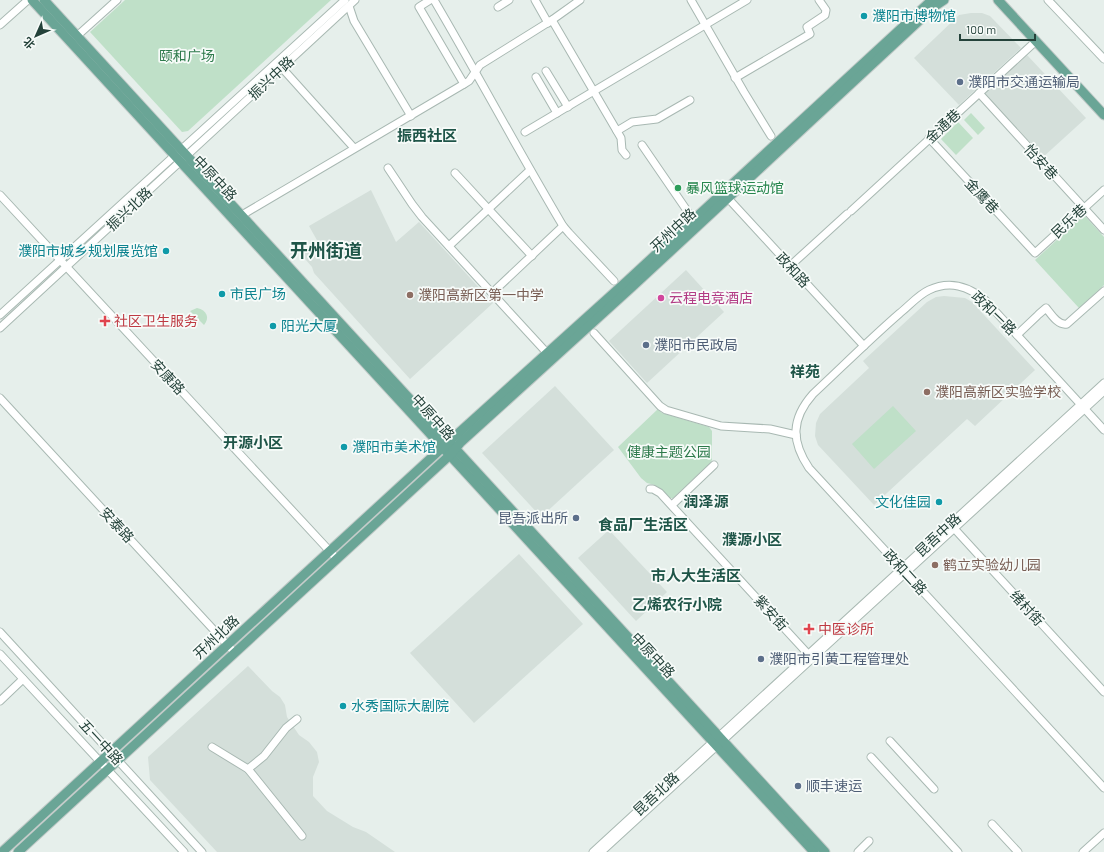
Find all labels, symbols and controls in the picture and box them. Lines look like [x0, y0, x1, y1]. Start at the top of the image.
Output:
place label: 濮阳市博物馆 [872, 7, 956, 24]
marker: 濮阳市博物馆 [859, 11, 869, 21]
north arrow [16, 16, 56, 56]
scale bar [960, 16, 1035, 42]
text: 100 m [966, 22, 996, 36]
text: 北 [20, 35, 37, 52]
park label: 颐和广场 [159, 47, 215, 64]
street label: 振兴中路 [244, 52, 297, 103]
place label: 濮阳市交通运输局 [968, 73, 1080, 90]
marker: 濮阳市交通运输局 [955, 77, 965, 87]
street label: 金通巷 [922, 105, 964, 146]
district label: 振西社区 [397, 126, 457, 144]
street label: 怡安巷 [1021, 140, 1062, 183]
street label: 中原中路 [190, 151, 241, 204]
street label: 金鹰巷 [962, 175, 1003, 217]
place label: 暴风篮球运动馆 [686, 179, 784, 196]
street label: 振兴北路 [102, 183, 155, 234]
marker: 暴风篮球运动馆 [673, 183, 683, 193]
street label: 民乐巷 [1048, 200, 1090, 241]
street label: 开州中路 [646, 204, 699, 255]
district label: 开州街道 [290, 239, 362, 261]
place label: 濮阳市城乡规划展览馆 [18, 242, 158, 259]
marker: 濮阳市城乡规划展览馆 [161, 246, 171, 256]
street label: 政和路 [773, 249, 814, 291]
place label: 市民广场 [230, 285, 286, 302]
place label: 濮阳高新区第一中学 [418, 286, 544, 303]
street label: 政和一路 [968, 287, 1020, 338]
marker: 市民广场 [217, 289, 227, 299]
place label: 云程电竞酒店 [669, 289, 753, 306]
marker: 濮阳高新区第一中学 [405, 290, 415, 300]
marker: 云程电竞酒店 [656, 293, 666, 303]
place label: 社区卫生服务 [114, 312, 198, 329]
marker: 社区卫生服务 [99, 315, 111, 327]
place label: 阳光大厦 [281, 317, 337, 334]
marker: 阳光大厦 [268, 321, 278, 331]
place label: 濮阳市民政局 [654, 336, 738, 353]
marker: 濮阳市民政局 [641, 340, 651, 350]
street label: 安康路 [148, 356, 189, 398]
district label: 祥苑 [790, 362, 820, 380]
place label: 濮阳高新区实验学校 [935, 383, 1061, 400]
marker: 濮阳高新区实验学校 [922, 387, 932, 397]
street label: 中原中路 [408, 390, 458, 443]
district label: 开源小区 [223, 433, 283, 451]
place label: 濮阳市美术馆 [352, 438, 436, 455]
marker: 濮阳市美术馆 [339, 442, 349, 452]
park label: 健康主题公园 [627, 443, 711, 460]
district label: 润泽源 [683, 492, 729, 510]
place label: 文化佳园 [875, 493, 931, 510]
marker: 文化佳园 [934, 497, 944, 507]
street label: 安泰路 [97, 504, 138, 546]
place label: 昆吾派出所 [498, 509, 568, 526]
street label: 昆吾中路 [911, 509, 964, 560]
marker: 昆吾派出所 [571, 513, 581, 523]
district label: 食品厂生活区 [598, 515, 688, 533]
district label: 濮源小区 [722, 530, 782, 548]
street label: 政和二路 [880, 545, 931, 598]
place label: 鹤立实验幼儿园 [943, 556, 1041, 573]
marker: 鹤立实验幼儿园 [930, 560, 940, 570]
district label: 市人大生活区 [651, 566, 741, 584]
street label: 绪村街 [1007, 586, 1048, 629]
street label: 紫安街 [751, 591, 792, 634]
district label: 乙烯农行小院 [632, 595, 722, 613]
street label: 开州北路 [189, 611, 242, 662]
place label: 中医诊所 [818, 620, 874, 637]
marker: 中医诊所 [803, 623, 815, 635]
street label: 中原中路 [628, 628, 679, 681]
place label: 濮阳市引黄工程管理处 [769, 650, 909, 667]
marker: 濮阳市引黄工程管理处 [756, 654, 766, 664]
place label: 水秀国际大剧院 [351, 697, 449, 714]
marker: 水秀国际大剧院 [338, 701, 348, 711]
street label: 五一中路 [76, 715, 127, 768]
street label: 昆吾北路 [629, 768, 682, 819]
place label: 顺丰速运 [806, 777, 862, 794]
marker: 顺丰速运 [793, 781, 803, 791]

